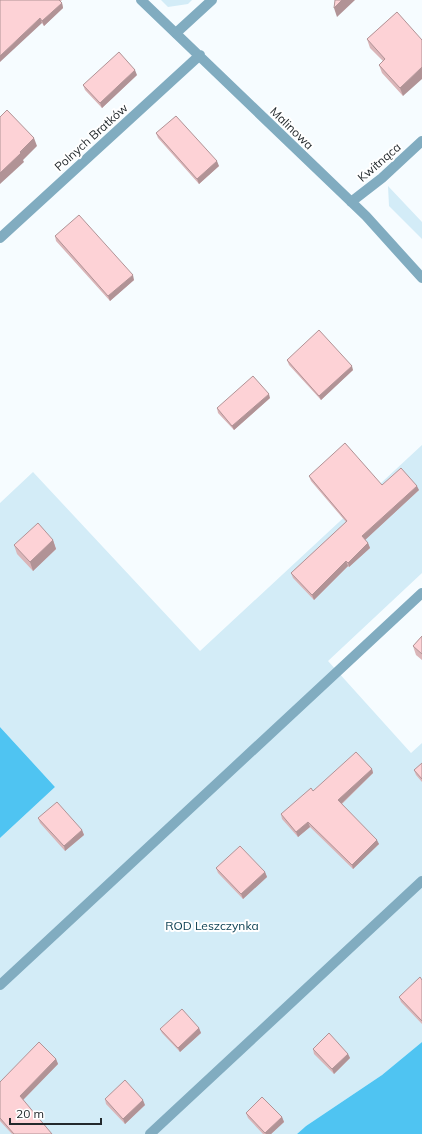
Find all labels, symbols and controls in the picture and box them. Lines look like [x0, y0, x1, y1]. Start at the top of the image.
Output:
street label: Polnych Bratków [51, 100, 131, 174]
street label: Malinowa [267, 104, 317, 152]
street label: Kwitnąca [354, 139, 404, 185]
park label: ROD Leszczynka [165, 918, 259, 933]
scale bar [10, 1100, 101, 1126]
text: 20 m [16, 1106, 44, 1121]

